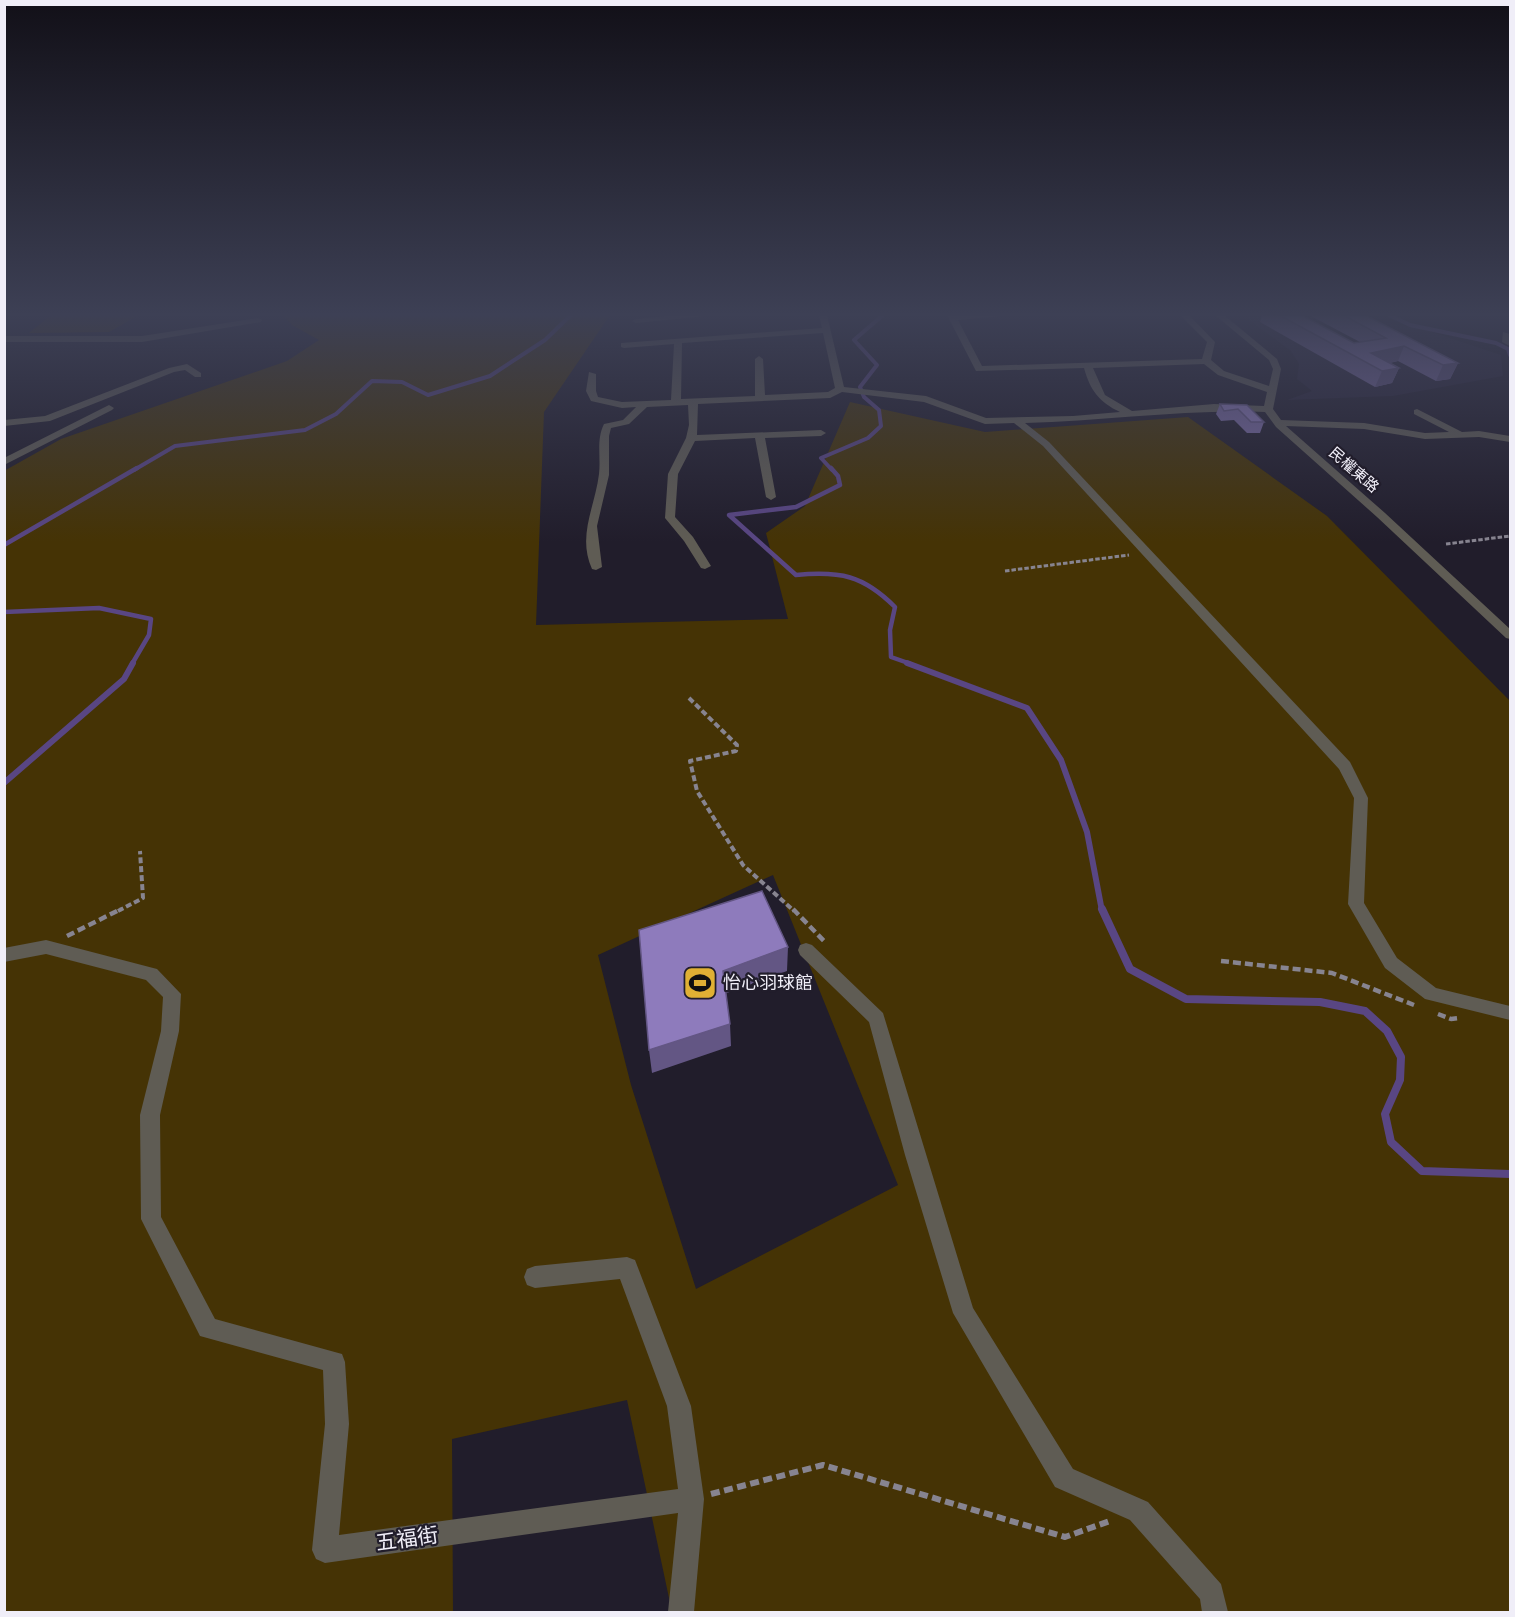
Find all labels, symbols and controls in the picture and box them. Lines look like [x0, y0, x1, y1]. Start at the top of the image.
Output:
street label: 民權東路 [1326, 444, 1383, 496]
sports icon: 怡心羽球館 [682, 965, 718, 1001]
place label: 怡心羽球館 [723, 973, 813, 993]
street label: 五福街 [374, 1523, 440, 1554]

